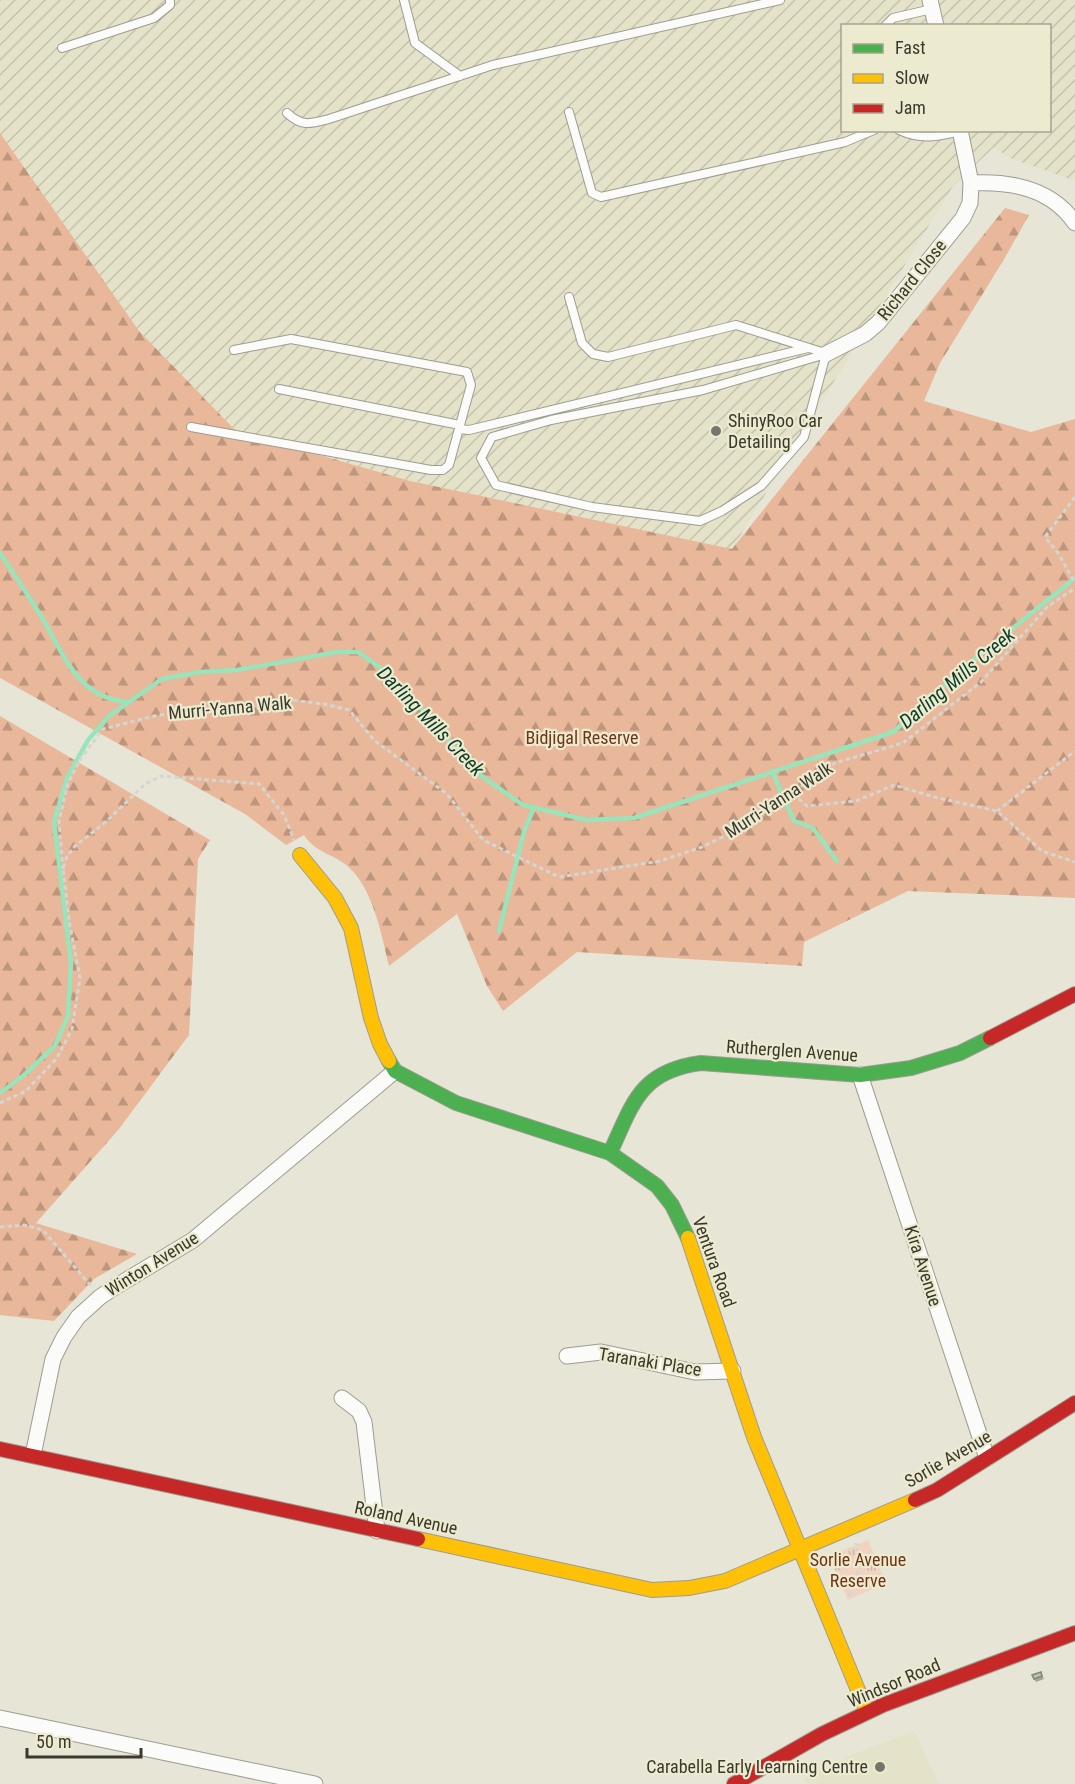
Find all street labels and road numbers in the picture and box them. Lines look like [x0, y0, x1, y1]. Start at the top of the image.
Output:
street label: Richard Close [873, 235, 951, 324]
street label: Murri-Yanna Walk [167, 692, 293, 723]
street label: Murri-Yanna Walk [721, 757, 836, 842]
street label: Rutherglen Avenue [725, 1035, 859, 1066]
street label: Ventura Road [688, 1214, 741, 1310]
street label: Kira Avenue [901, 1223, 946, 1309]
street label: Winton Avenue [101, 1227, 202, 1300]
street label: Taranaki Place [597, 1343, 703, 1380]
street label: Sorlie Avenue [901, 1425, 995, 1492]
street label: Roland Avenue [353, 1496, 460, 1539]
street label: Windsor Road [844, 1654, 943, 1711]

